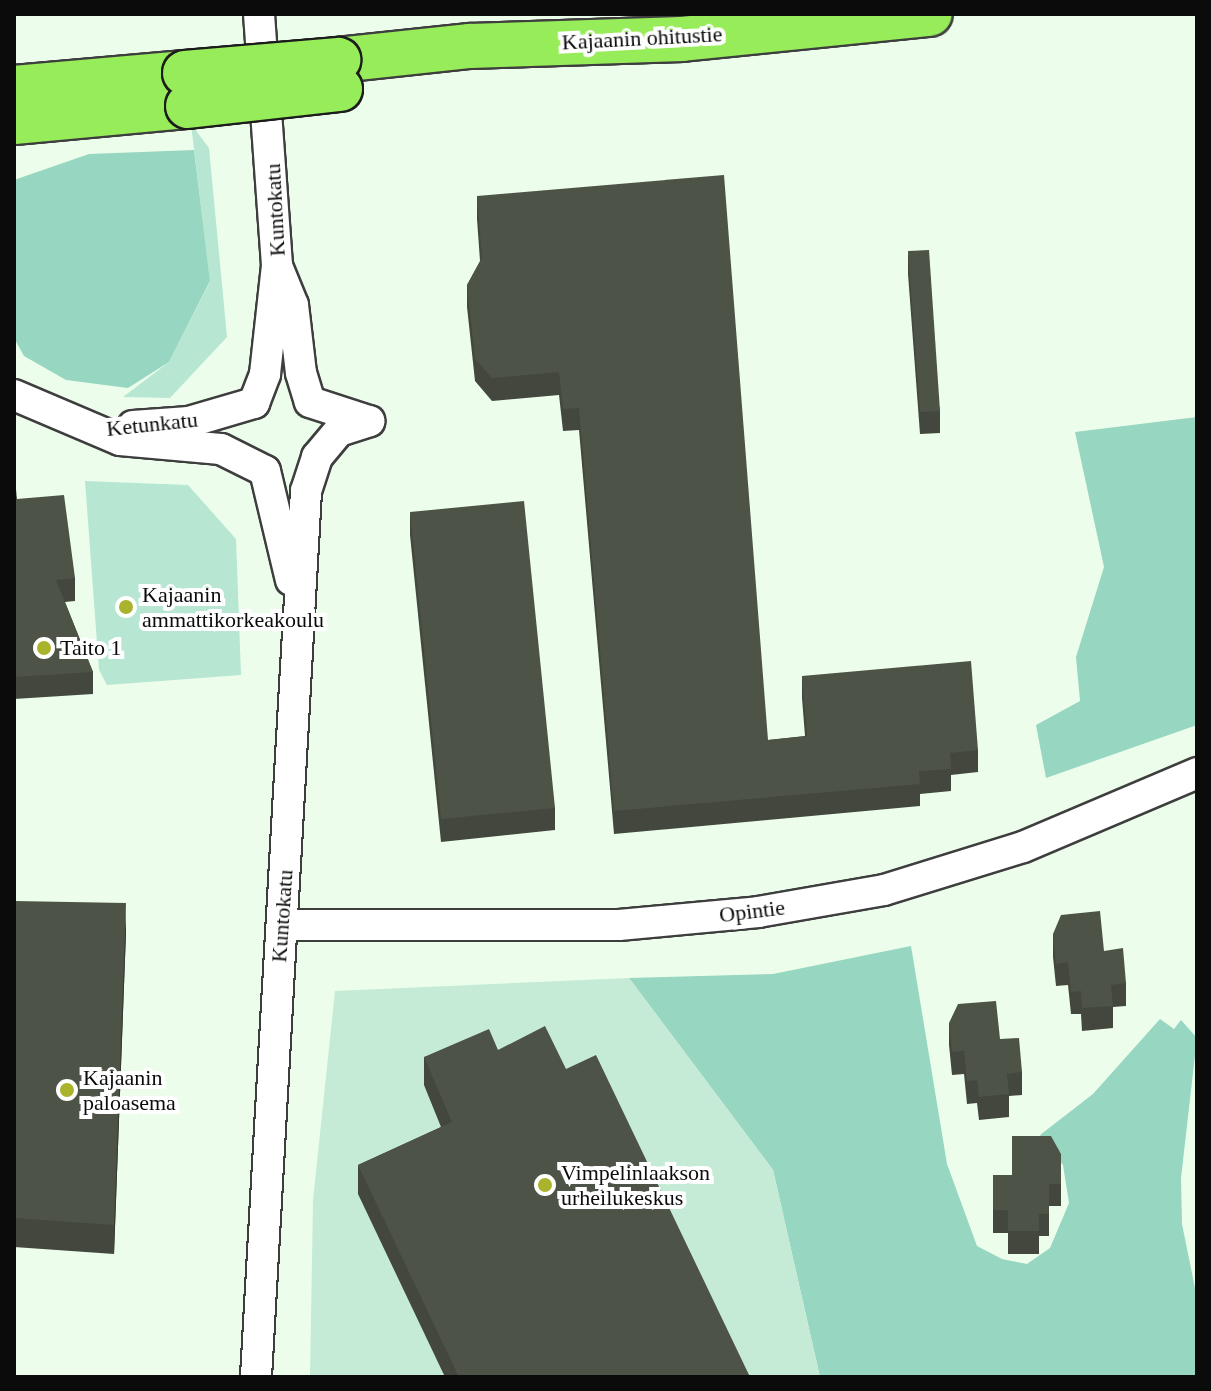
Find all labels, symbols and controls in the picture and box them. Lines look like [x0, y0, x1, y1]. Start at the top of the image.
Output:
street label: Kajaanin ohitustie [561, 21, 723, 55]
street label: Kuntokatu [259, 163, 291, 257]
street label: Ketunkatu [105, 406, 199, 442]
place label: Kajaanin ammattikorkeakoulu [142, 581, 324, 632]
marker: Kajaanin ammattikorkeakoulu [117, 598, 135, 616]
place label: Taito 1 [60, 635, 121, 661]
marker: Taito 1 [35, 639, 53, 657]
street label: Kuntokatu [266, 869, 298, 963]
street label: Opintie [718, 894, 786, 928]
place label: Kajaanin paloasema [83, 1064, 176, 1116]
marker: Kajaanin paloasema [58, 1081, 76, 1099]
place label: Vimpelinlaakson urheilukeskus [561, 1159, 710, 1210]
marker: Vimpelinlaakson urheilukeskus [536, 1176, 554, 1194]

